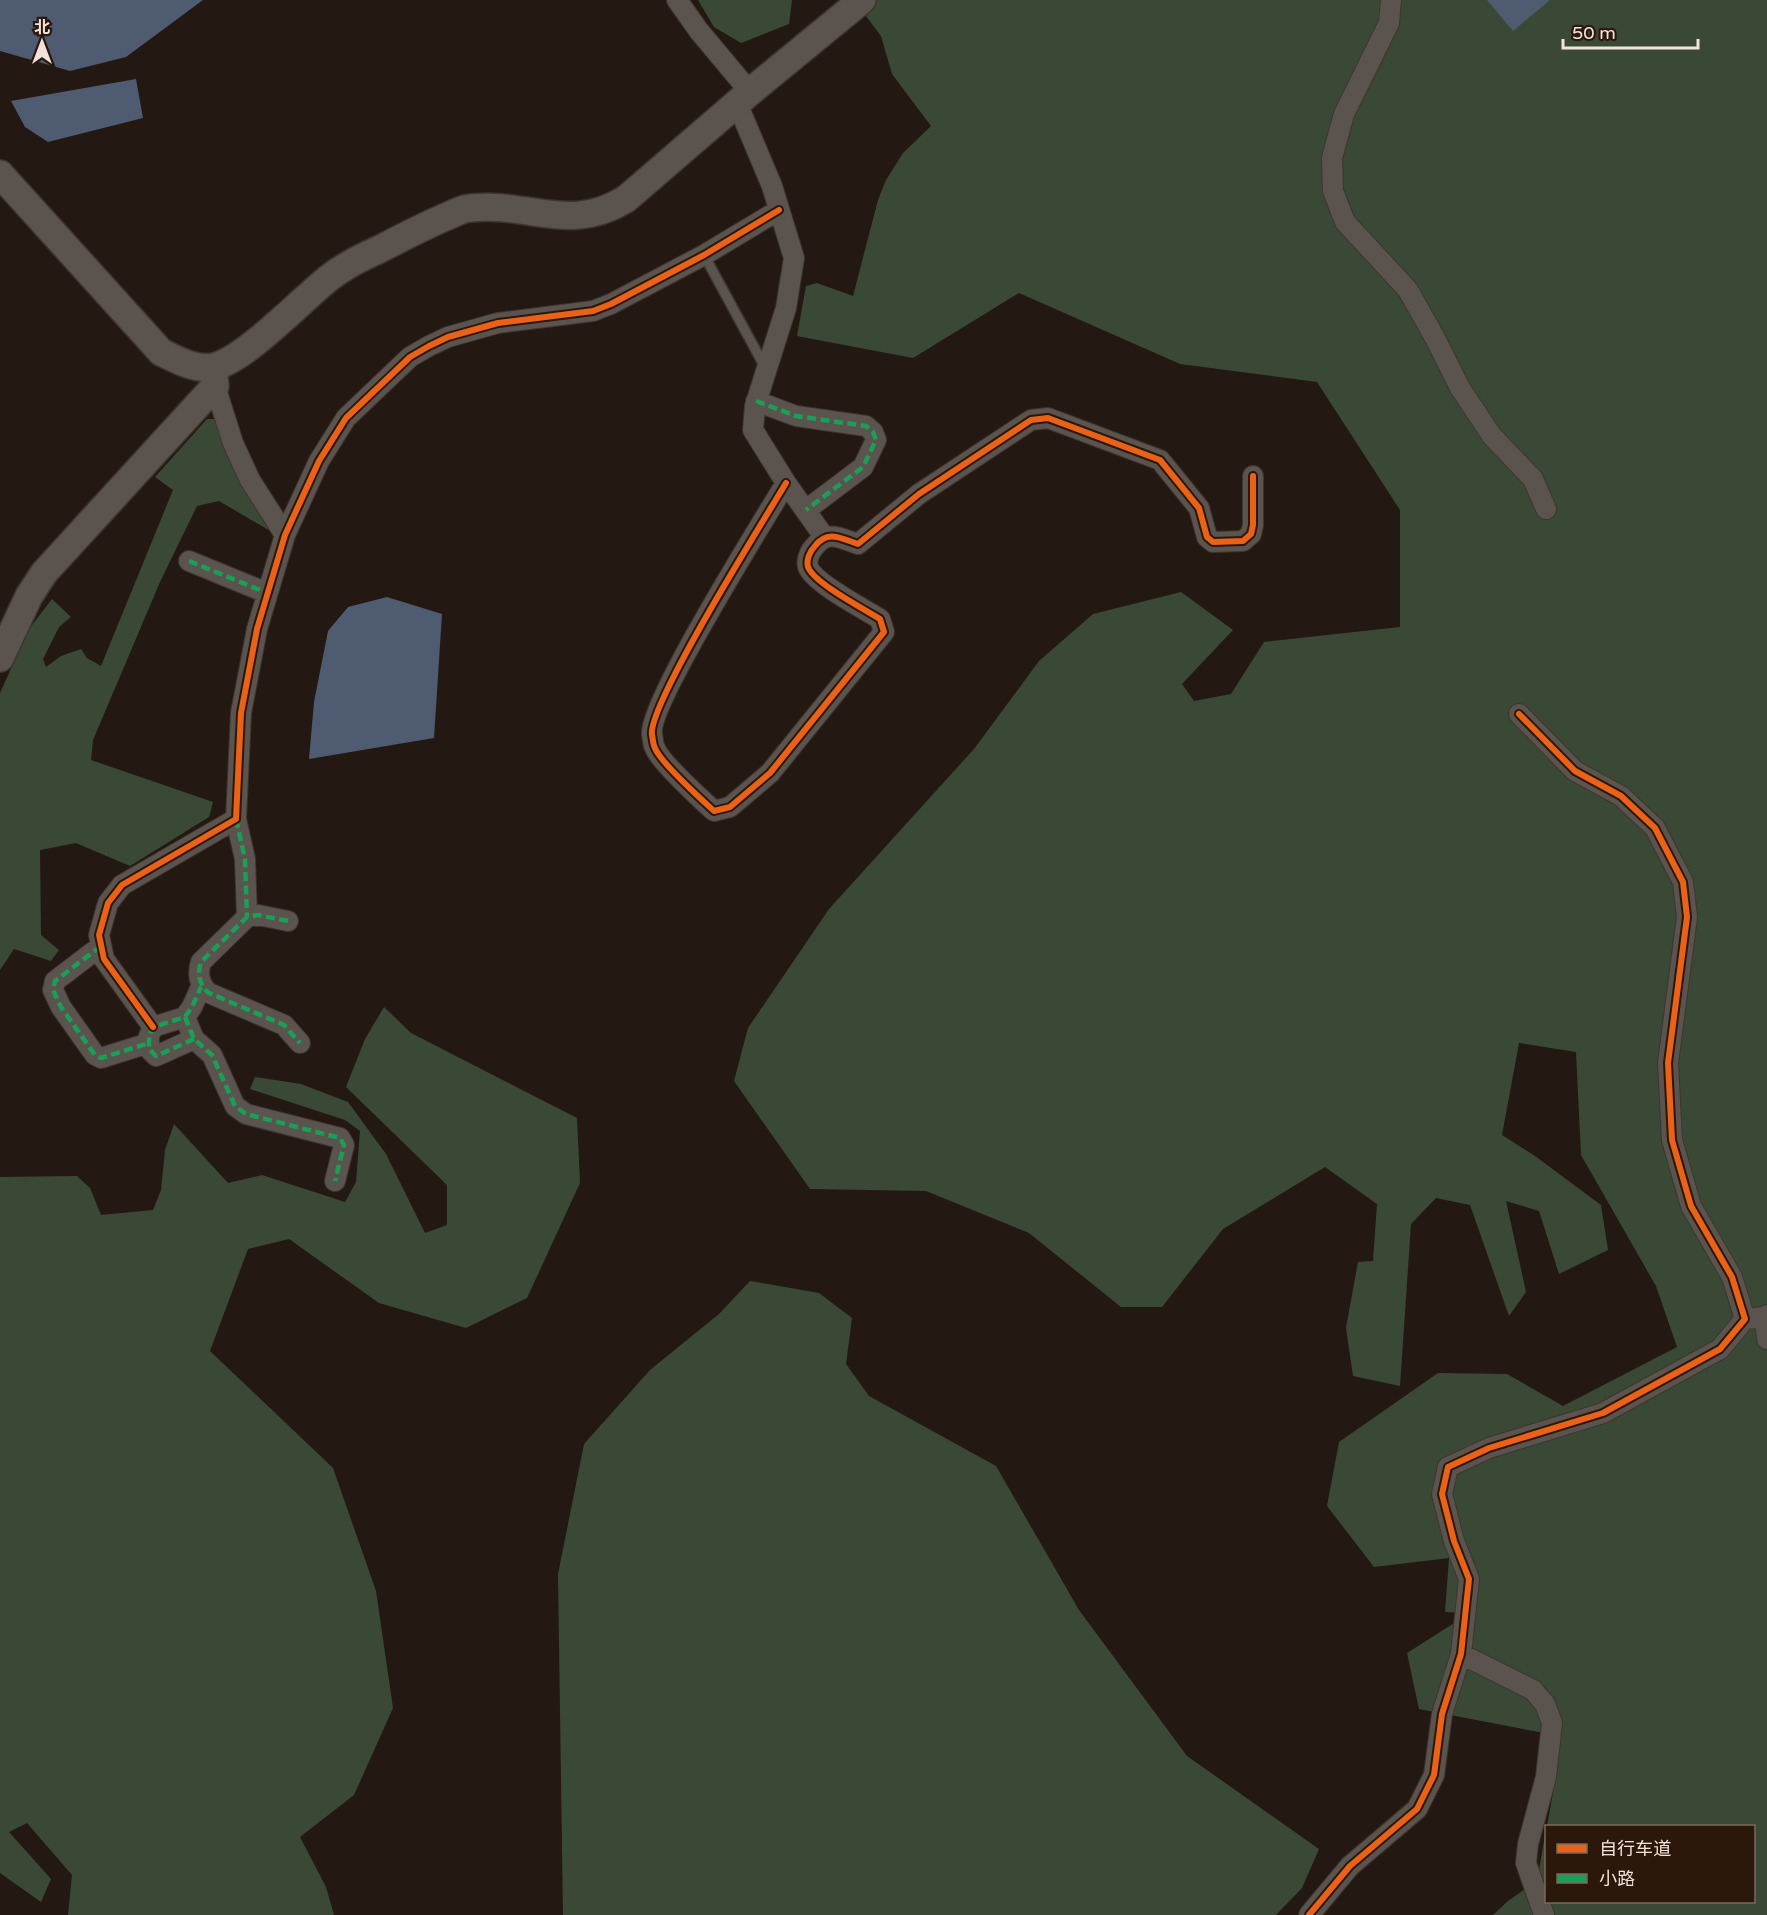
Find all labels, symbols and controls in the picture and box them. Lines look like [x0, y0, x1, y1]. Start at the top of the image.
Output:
north arrow [12, 12, 72, 72]
scale bar [1563, 12, 1698, 50]
text: 北 [34, 18, 50, 38]
text: 50 m [1572, 22, 1616, 44]
legend [1545, 1825, 1755, 1903]
text: 自行车道 [1599, 1838, 1671, 1860]
text: 小路 [1599, 1868, 1635, 1890]

